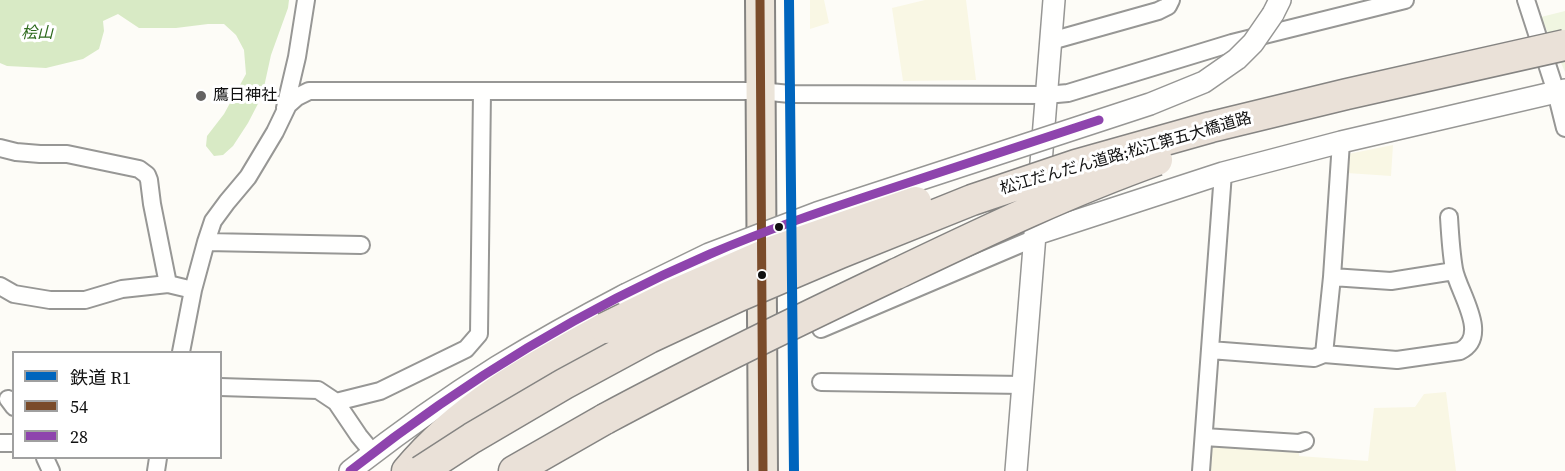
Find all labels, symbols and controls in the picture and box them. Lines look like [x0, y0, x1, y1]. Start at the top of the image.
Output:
park label: 桧山 [21, 24, 53, 44]
place label: 鷹日神社 [213, 86, 277, 106]
marker: 鷹日神社 [194, 89, 208, 103]
street label: 松江だんだん道路;松江第五大橋道路 [998, 109, 1254, 199]
unlabelled marker [773, 221, 785, 233]
unlabelled marker [756, 269, 768, 281]
legend [12, 351, 222, 459]
text: 鉄道 R1 [70, 365, 131, 390]
text: 54 [70, 394, 88, 419]
text: 28 [70, 424, 88, 449]

